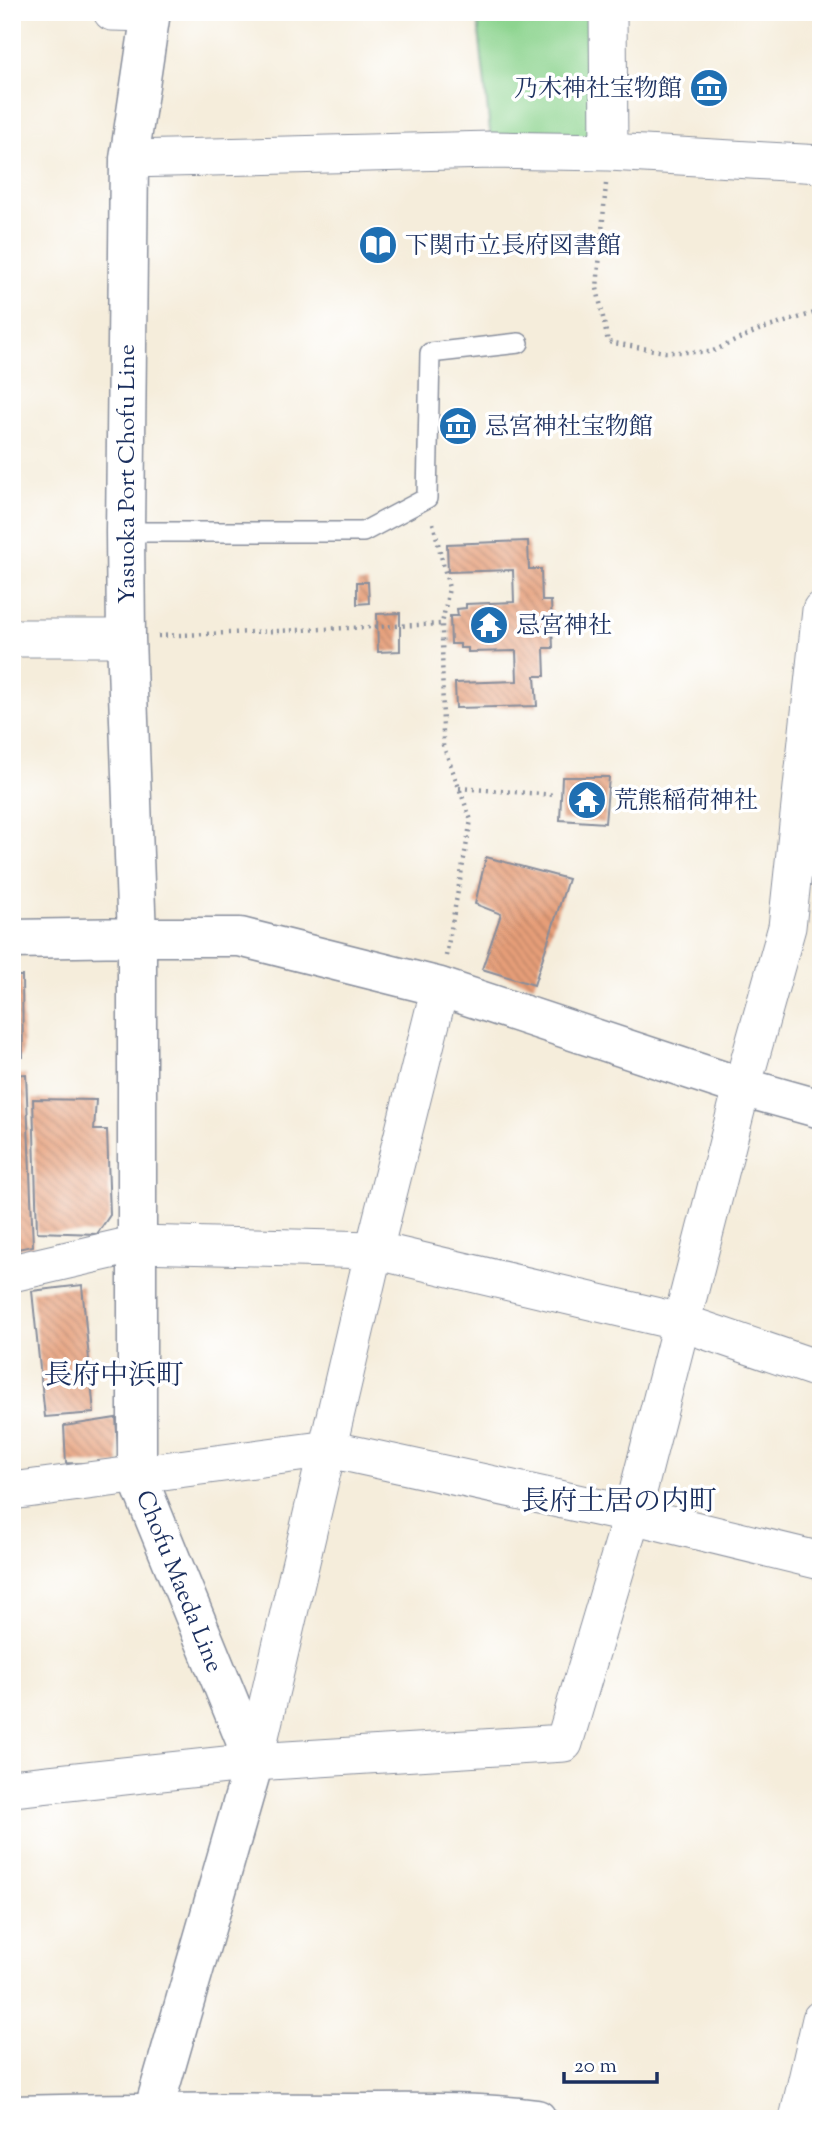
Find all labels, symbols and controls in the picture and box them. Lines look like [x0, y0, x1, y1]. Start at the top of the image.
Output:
museum icon: 乃木神社宝物館 [688, 67, 730, 109]
place label: 乃木神社宝物館 [514, 73, 682, 107]
library icon: 下関市立長府図書館 [357, 224, 399, 266]
place label: 下関市立長府図書館 [405, 230, 621, 264]
street label: Yasuoka Port Chofu Line [111, 344, 145, 604]
museum icon: 忌宮神社宝物館 [437, 405, 479, 447]
place label: 忌宮神社宝物館 [485, 411, 653, 445]
temple icon: 忌宮神社 [468, 604, 510, 646]
place label: 忌宮神社 [516, 610, 612, 644]
temple icon: 荒熊稲荷神社 [566, 779, 608, 821]
place label: 荒熊稲荷神社 [614, 785, 758, 819]
district label: 長府中浜町 [44, 1357, 184, 1397]
district label: 長府土居の内町 [521, 1483, 717, 1523]
street label: Chofu Maeda Line [126, 1486, 230, 1678]
scale bar [564, 2040, 656, 2084]
text: 20 m [574, 2052, 617, 2082]

